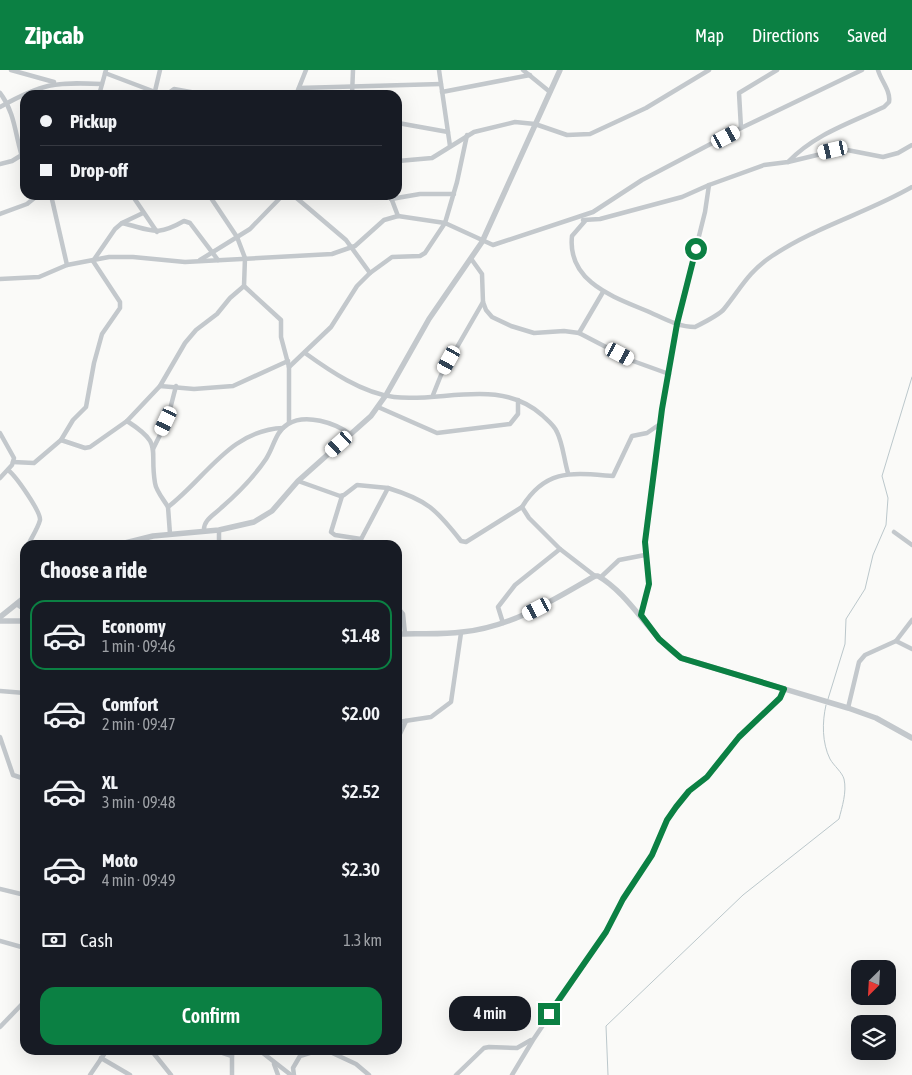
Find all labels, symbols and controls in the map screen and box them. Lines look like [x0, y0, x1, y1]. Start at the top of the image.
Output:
text: Zipcab [25, 22, 84, 49]
text: Map [695, 25, 724, 46]
text: Directions [752, 25, 819, 46]
text: Saved [847, 25, 887, 46]
text: Pickup [70, 110, 117, 132]
car [709, 123, 742, 151]
car [816, 139, 849, 161]
text: Drop-off [70, 159, 128, 181]
route start [685, 238, 707, 260]
car [603, 340, 636, 368]
car [435, 343, 462, 377]
car [152, 404, 179, 438]
car [322, 428, 355, 460]
text: Choose a ride [40, 557, 147, 583]
car [520, 596, 553, 622]
icon: car [42, 613, 87, 658]
text: Economy [102, 615, 166, 637]
text: $1.48 [342, 624, 380, 646]
text: 1 min · 09:46 [102, 637, 175, 655]
icon: car [42, 691, 87, 736]
text: Comfort [102, 693, 158, 715]
text: $2.00 [342, 702, 380, 724]
text: 2 min · 09:47 [102, 715, 175, 733]
icon: car [42, 769, 87, 814]
text: XL [102, 771, 118, 793]
text: $2.52 [342, 780, 380, 802]
text: 3 min · 09:48 [102, 793, 175, 811]
icon: car [42, 847, 87, 892]
text: Moto [102, 849, 138, 871]
text: $2.30 [342, 858, 380, 880]
text: 4 min · 09:49 [102, 871, 175, 889]
icon: cash [40, 926, 68, 954]
text: Cash [80, 929, 113, 951]
text: 1.3 km [343, 931, 382, 949]
north arrow [851, 960, 896, 1005]
map controls [851, 960, 896, 1060]
button: Confirm [40, 987, 382, 1045]
callout: 4 min [449, 996, 532, 1032]
route end [538, 1003, 560, 1025]
text: 4 min [474, 1004, 506, 1022]
button: layers [851, 1015, 896, 1060]

